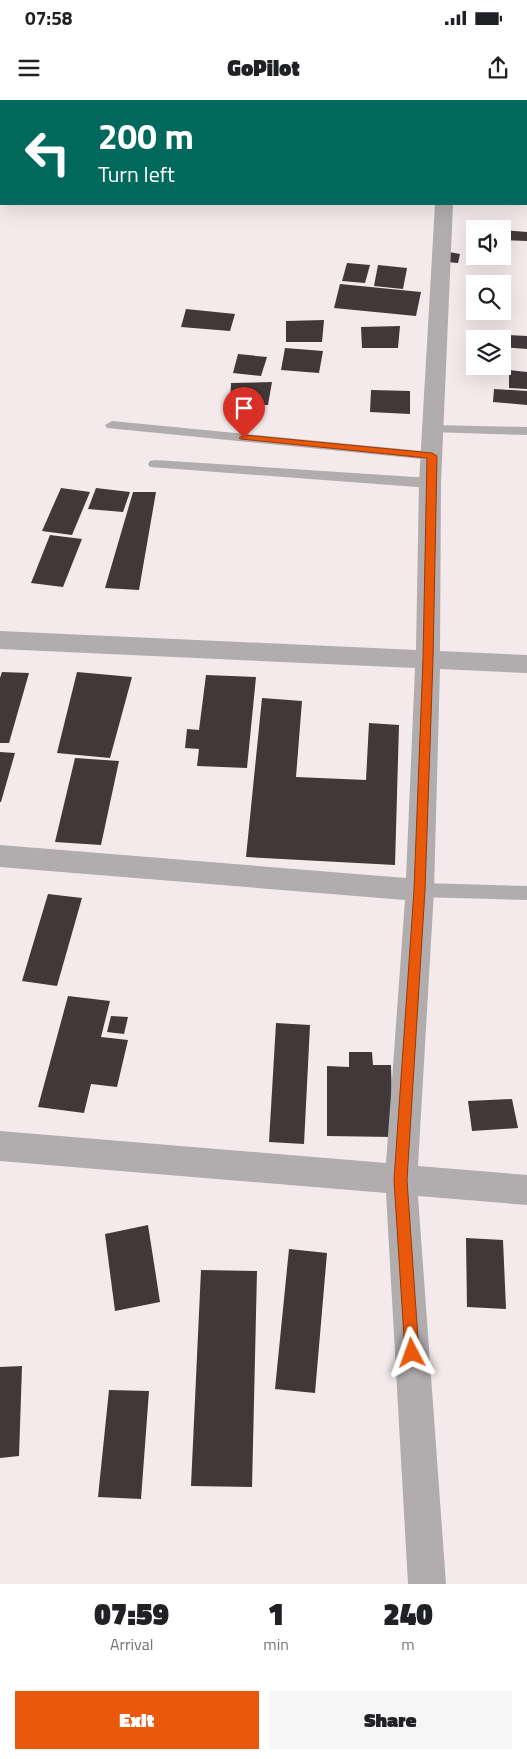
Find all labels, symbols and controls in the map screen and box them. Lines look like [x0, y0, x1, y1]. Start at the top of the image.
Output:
text: 07:58 [25, 3, 72, 32]
text: GoPilot [227, 51, 300, 85]
icon: menu [15, 54, 43, 82]
icon: share [484, 54, 512, 82]
text: 200 m [98, 109, 194, 163]
icon: left [15, 120, 80, 185]
text: Turn left [98, 157, 175, 191]
map controls [466, 220, 511, 375]
button: sound [466, 220, 511, 265]
button: search [466, 275, 511, 320]
button: layers [466, 330, 511, 375]
pin [223, 387, 265, 438]
icon: arrive [230, 394, 258, 422]
position arrow [385, 1326, 437, 1378]
text: 07:59 [94, 1591, 169, 1637]
text: 1 [268, 1591, 284, 1637]
text: 240 [383, 1591, 433, 1637]
text: Arrival [110, 1632, 153, 1656]
text: min [263, 1632, 289, 1656]
text: m [401, 1632, 415, 1656]
button: Exit [15, 1691, 259, 1749]
button: Share [269, 1691, 512, 1749]

